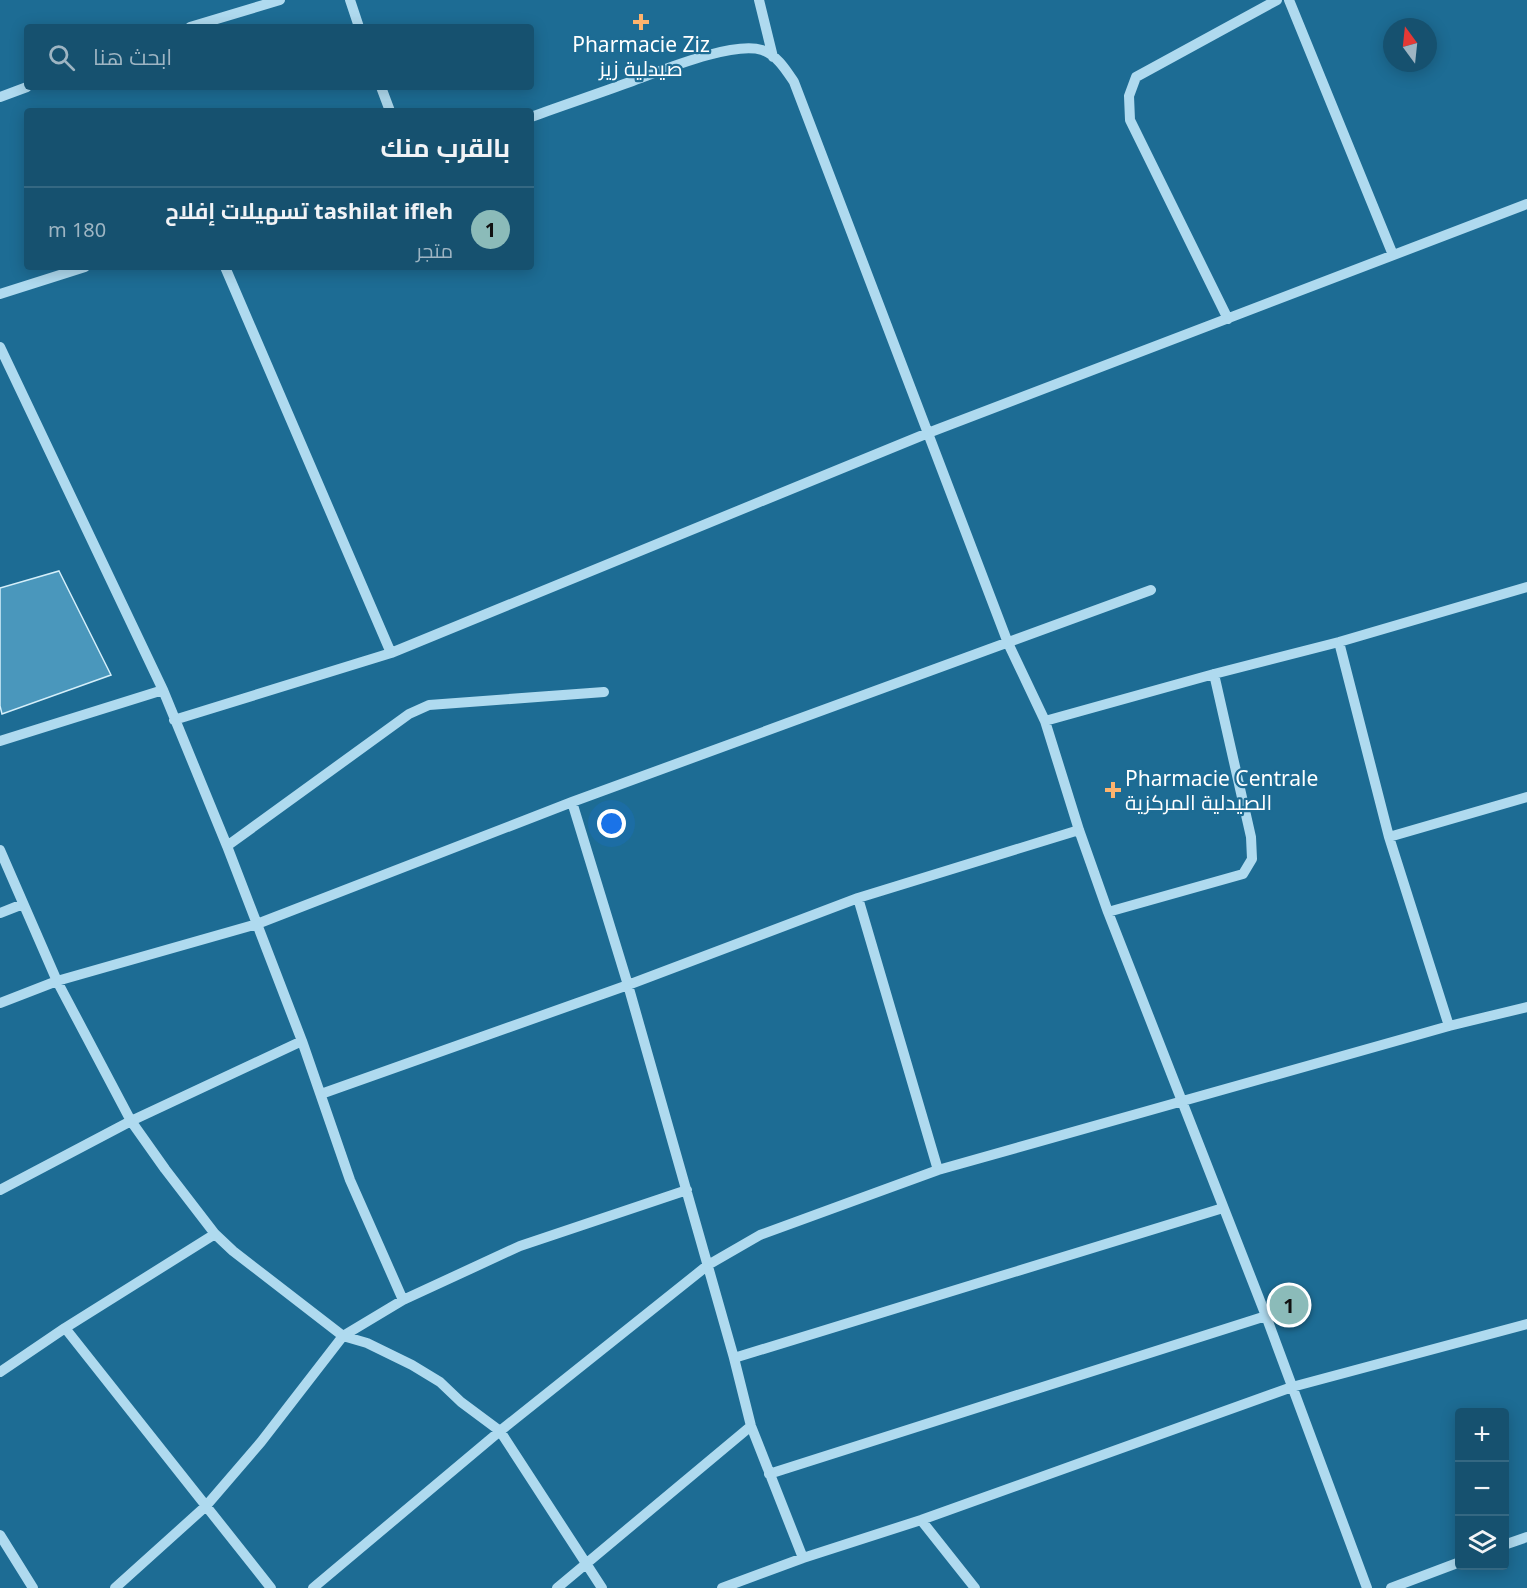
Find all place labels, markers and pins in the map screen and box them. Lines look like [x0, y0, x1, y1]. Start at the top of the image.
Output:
marker: Pharmacie Ziz صيدلية زيز [634, 15, 648, 29]
place label: Pharmacie Ziz صيدلية زيز [572, 30, 710, 82]
place label: Pharmacie Centrale الصيدلية المركزية [1125, 764, 1318, 816]
marker: Pharmacie Centrale الصيدلية المركزية [1106, 783, 1120, 797]
pin: 1 [1270, 1282, 1308, 1328]

